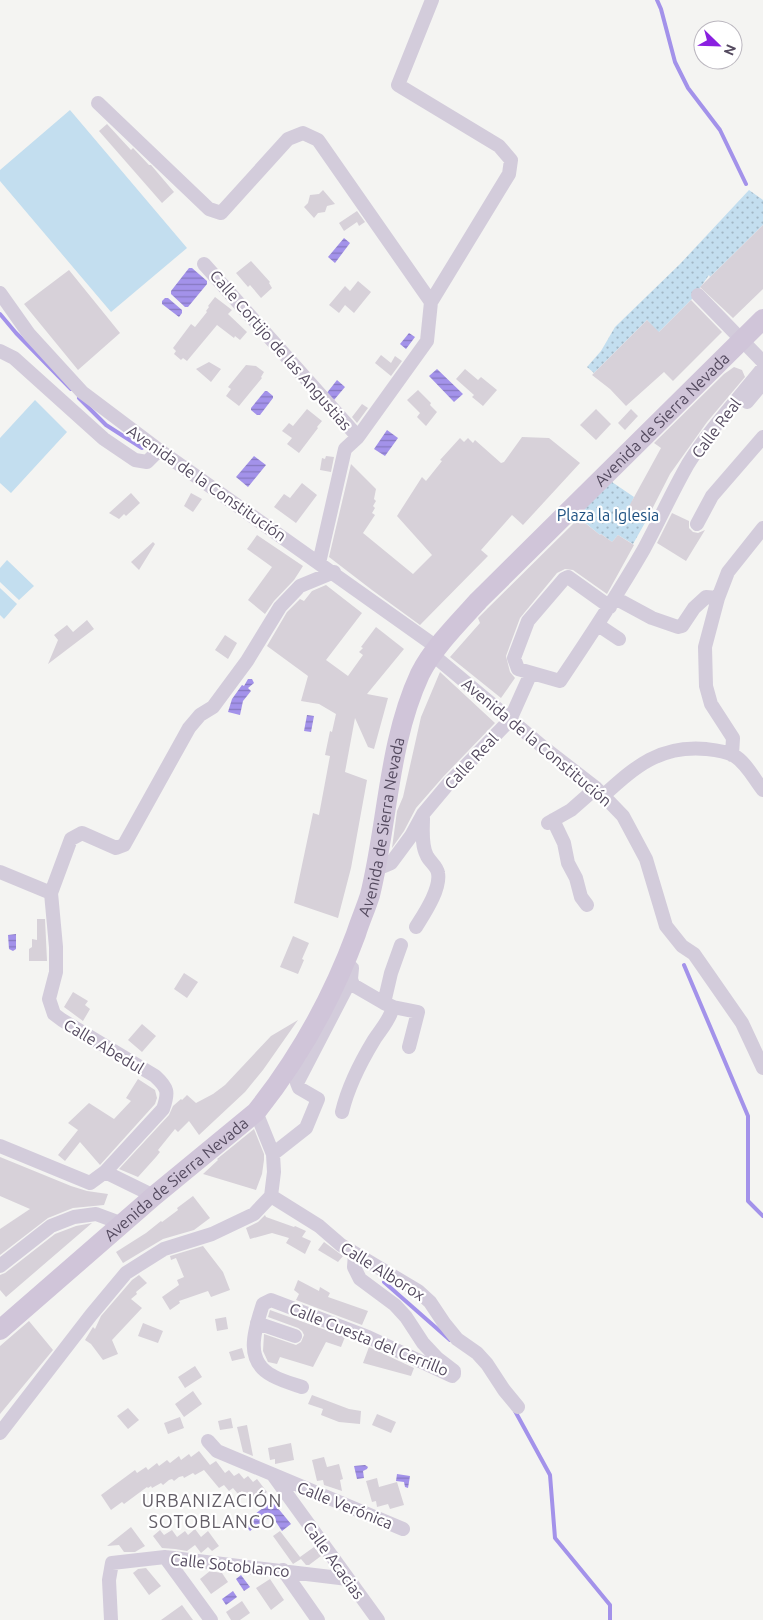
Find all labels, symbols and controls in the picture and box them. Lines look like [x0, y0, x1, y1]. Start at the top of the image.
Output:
north arrow [693, 20, 743, 70]
text: N [721, 42, 739, 58]
street label: Calle Cortijo de las Angustias [207, 266, 356, 434]
street label: Avenida de Sierra Nevada [591, 349, 733, 490]
street label: Calle Real [688, 395, 744, 461]
street label: Avenida de la Constitución [124, 421, 290, 545]
park label: Plaza la Iglesia [557, 506, 659, 524]
street label: Avenida de la Constitución [459, 674, 615, 810]
street label: Calle Real [441, 729, 501, 793]
street label: Avenida de Sierra Nevada [354, 735, 407, 919]
street label: Calle Abedul [61, 1015, 147, 1077]
street label: Avenida de Sierra Nevada [100, 1113, 252, 1244]
street label: Calle Alborox [338, 1238, 428, 1304]
street label: Calle Cuesta del Cerrillo [287, 1299, 451, 1379]
street label: Calle Verónica [295, 1478, 395, 1532]
district label: URBANIZACIÓN SOTOBLANCO [142, 1489, 282, 1531]
street label: Calle Acacias [300, 1518, 368, 1602]
street label: Calle Sotoblanco [169, 1550, 291, 1580]

